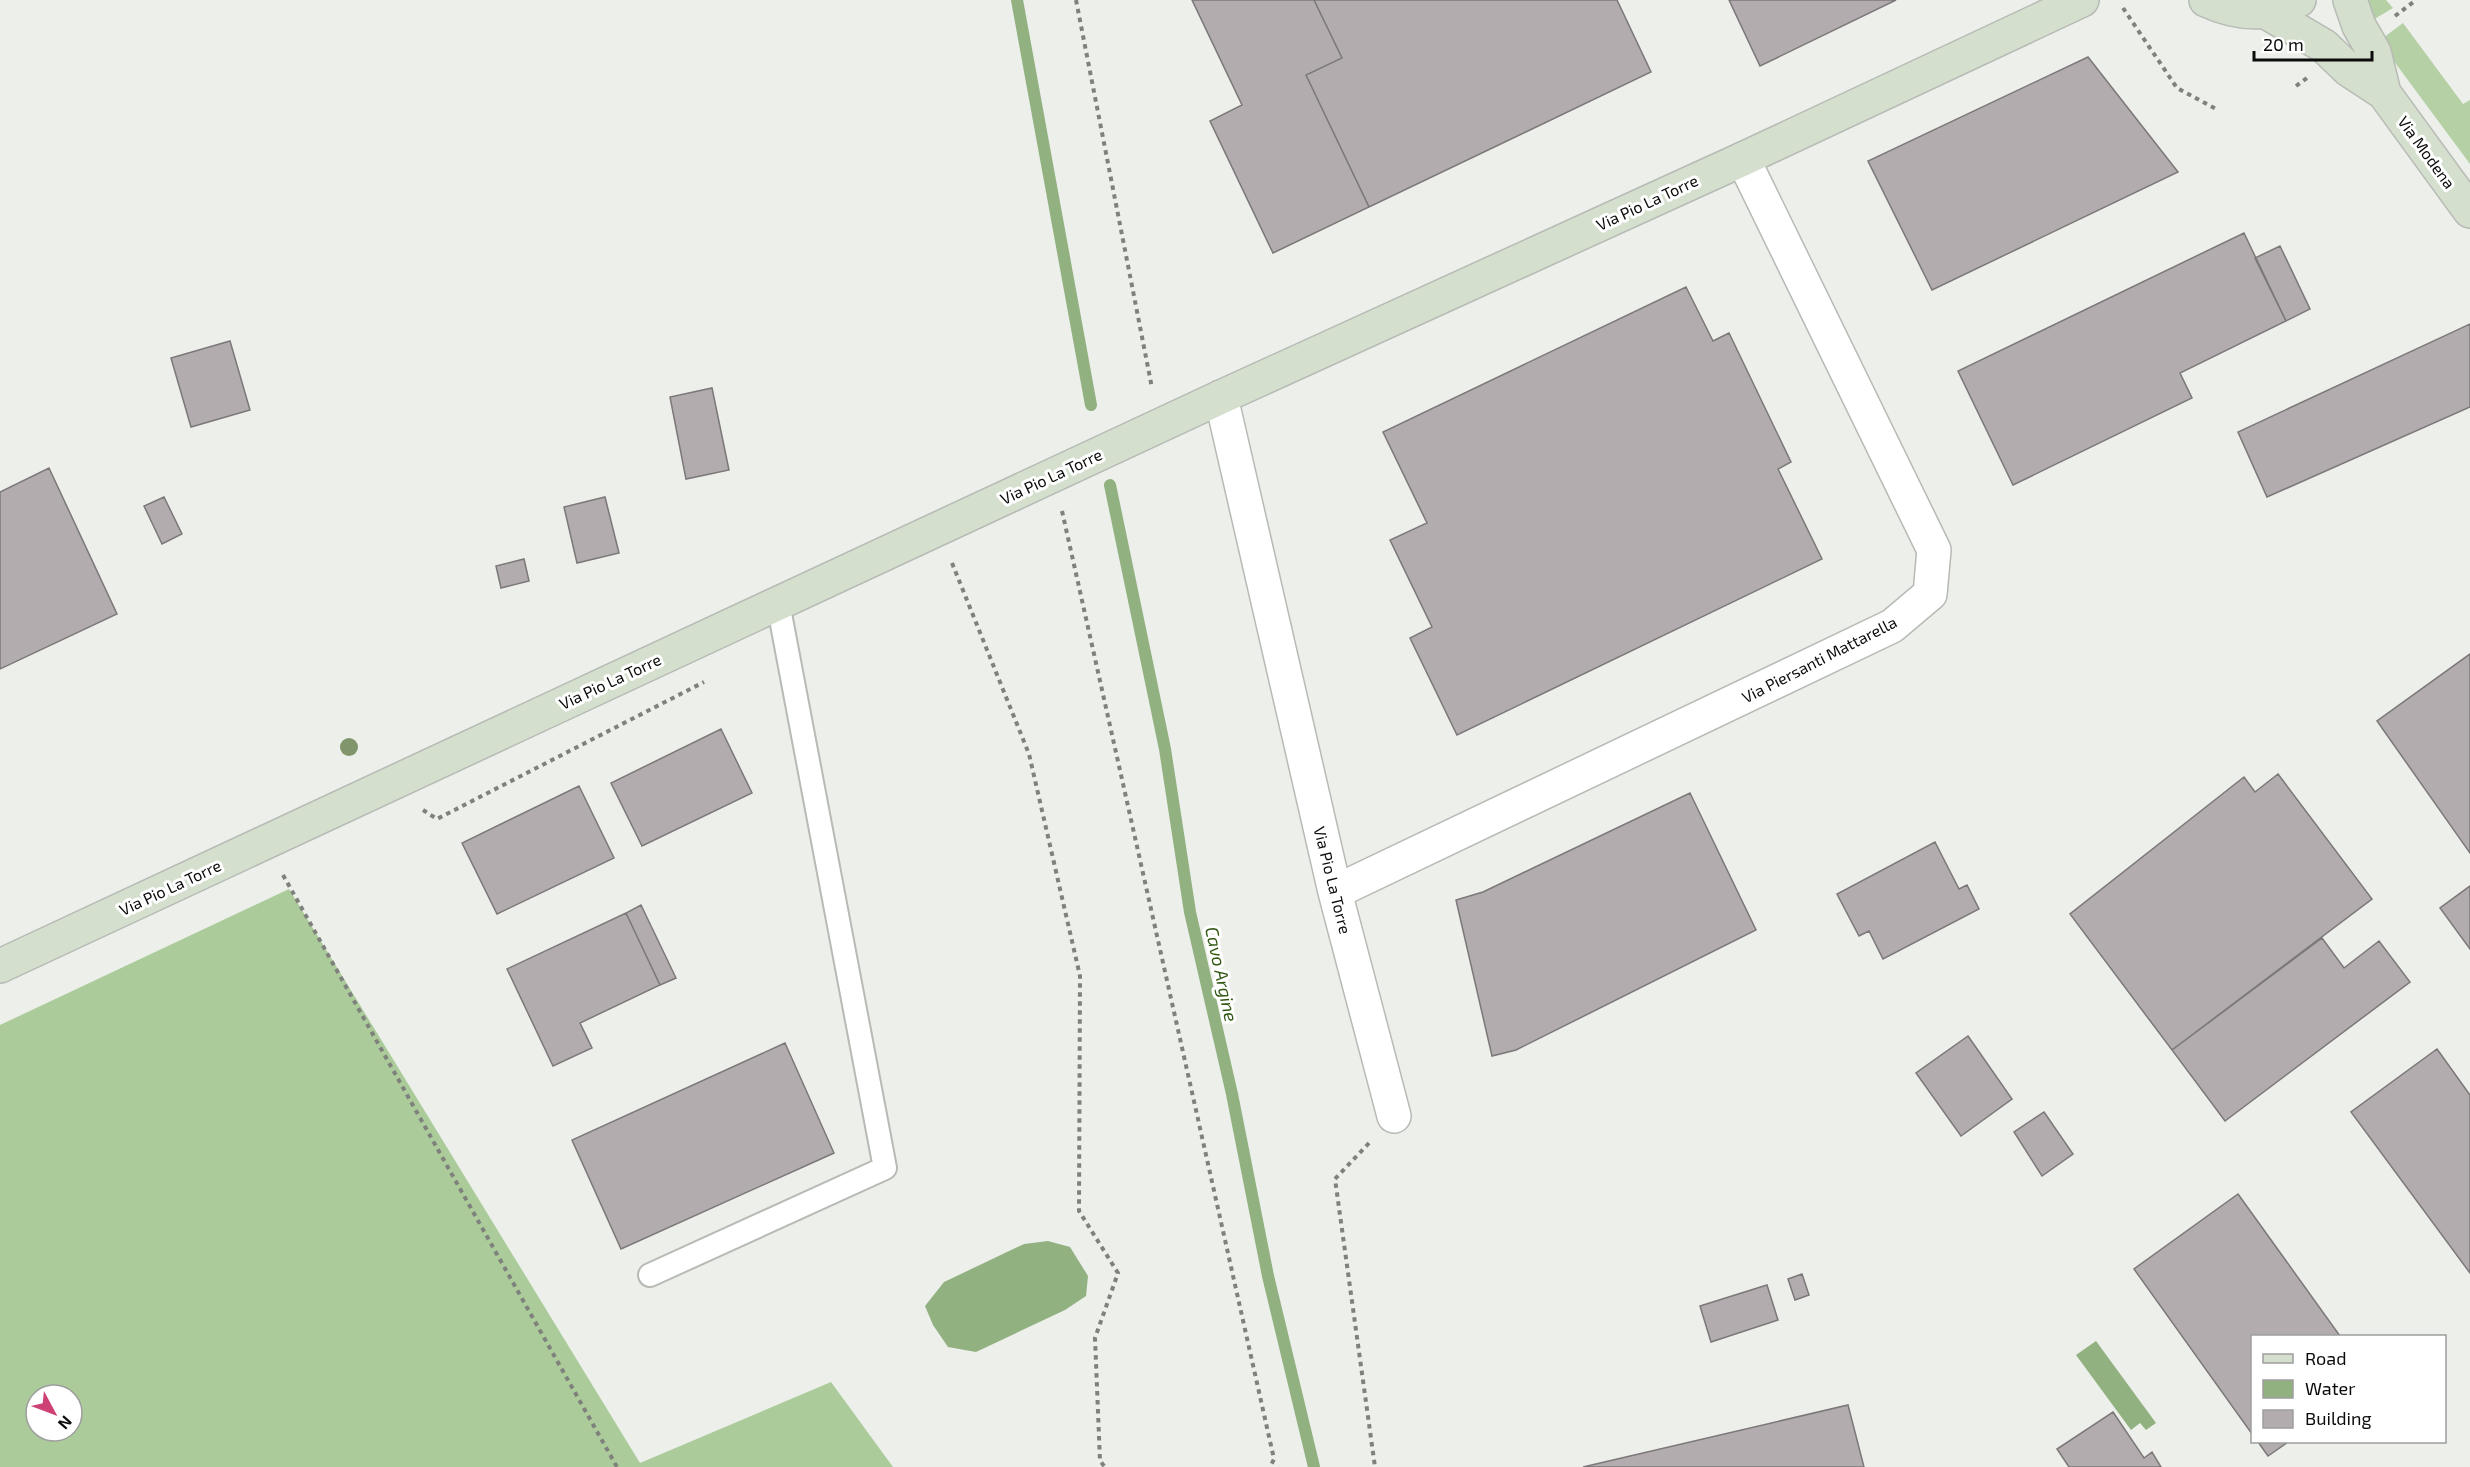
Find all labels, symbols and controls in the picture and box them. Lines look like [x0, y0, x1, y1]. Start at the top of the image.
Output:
scale bar [2254, 24, 2372, 62]
text: 20 m [2263, 33, 2304, 55]
street label: Via Modena [2394, 112, 2460, 192]
street label: Via Pio La Torre [1593, 170, 1701, 234]
street label: Via Pio La Torre [997, 444, 1105, 508]
street label: Via Piersanti Mattarella [1738, 612, 1900, 706]
street label: Via Pio La Torre [556, 649, 664, 713]
street label: Via Pio La Torre [1310, 824, 1356, 936]
street label: Via Pio La Torre [116, 855, 224, 919]
water label: Cavo Argine [1201, 924, 1243, 1024]
legend [2251, 1335, 2446, 1443]
text: Road [2305, 1347, 2346, 1369]
text: Water [2305, 1377, 2355, 1399]
north arrow [24, 1383, 84, 1443]
text: Building [2305, 1407, 2372, 1429]
text: N [55, 1413, 77, 1434]

